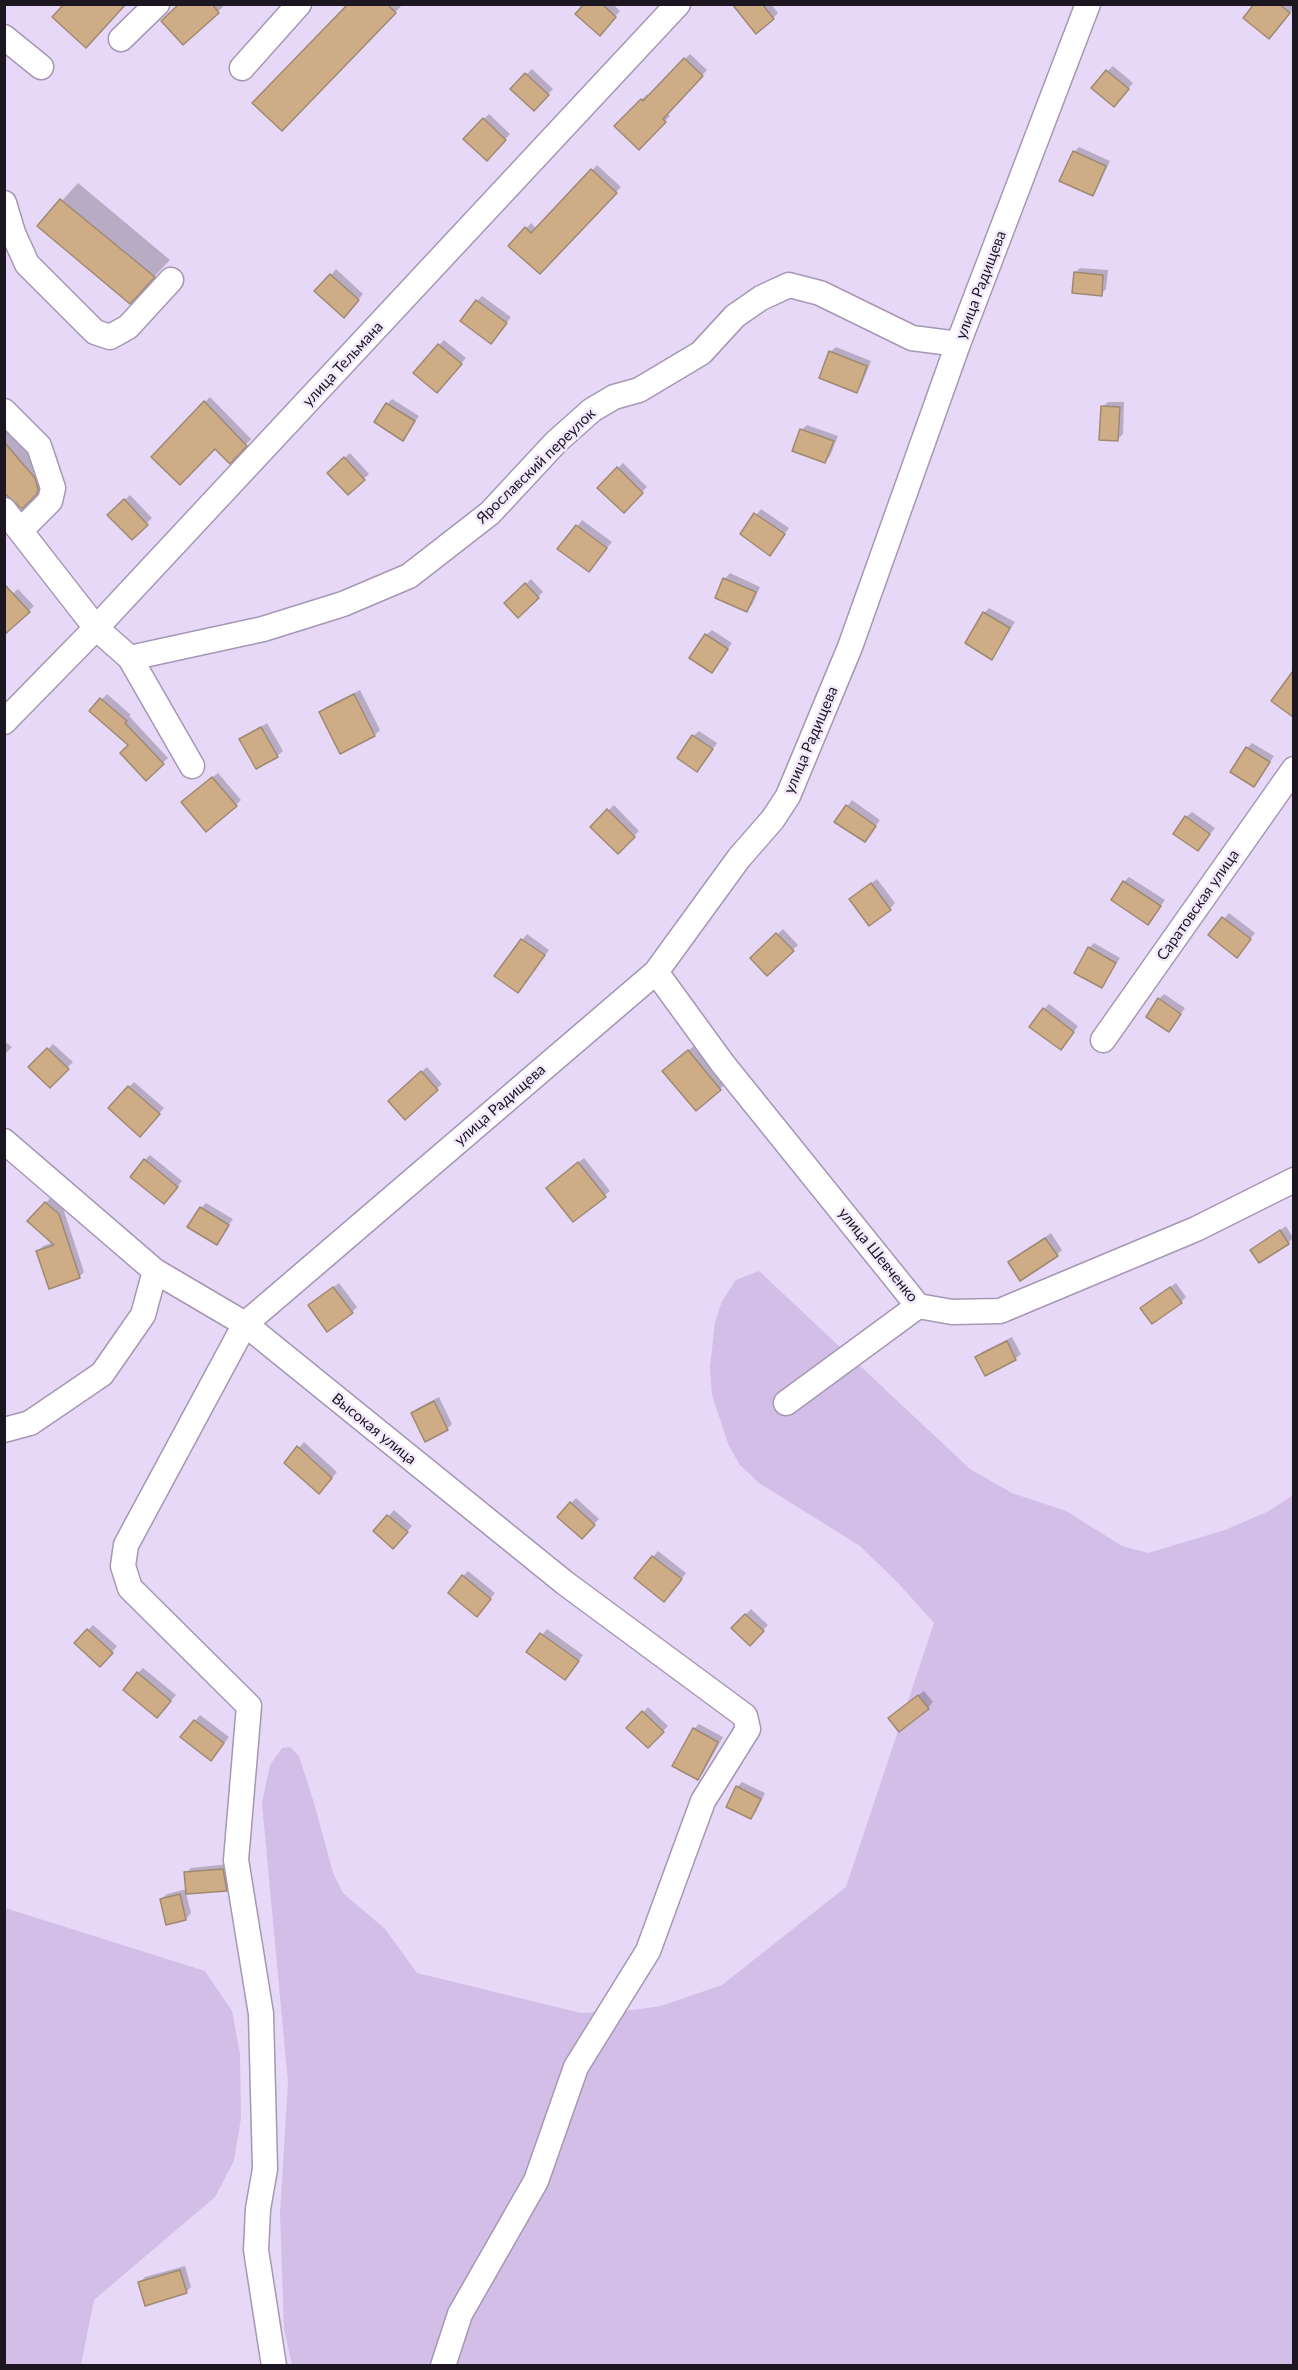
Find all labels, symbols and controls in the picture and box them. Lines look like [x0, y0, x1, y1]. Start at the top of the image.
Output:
street label: улица Радищева [952, 228, 1010, 342]
street label: улица Тельмана [299, 318, 387, 410]
street label: Ярославский переулок [473, 405, 599, 527]
street label: улица Радищева [780, 684, 842, 796]
street label: Саратовская улица [1153, 846, 1243, 964]
street label: улица Радищева [451, 1061, 549, 1149]
street label: улица Шевченко [834, 1204, 922, 1306]
street label: Высокая улица [328, 1389, 420, 1469]

